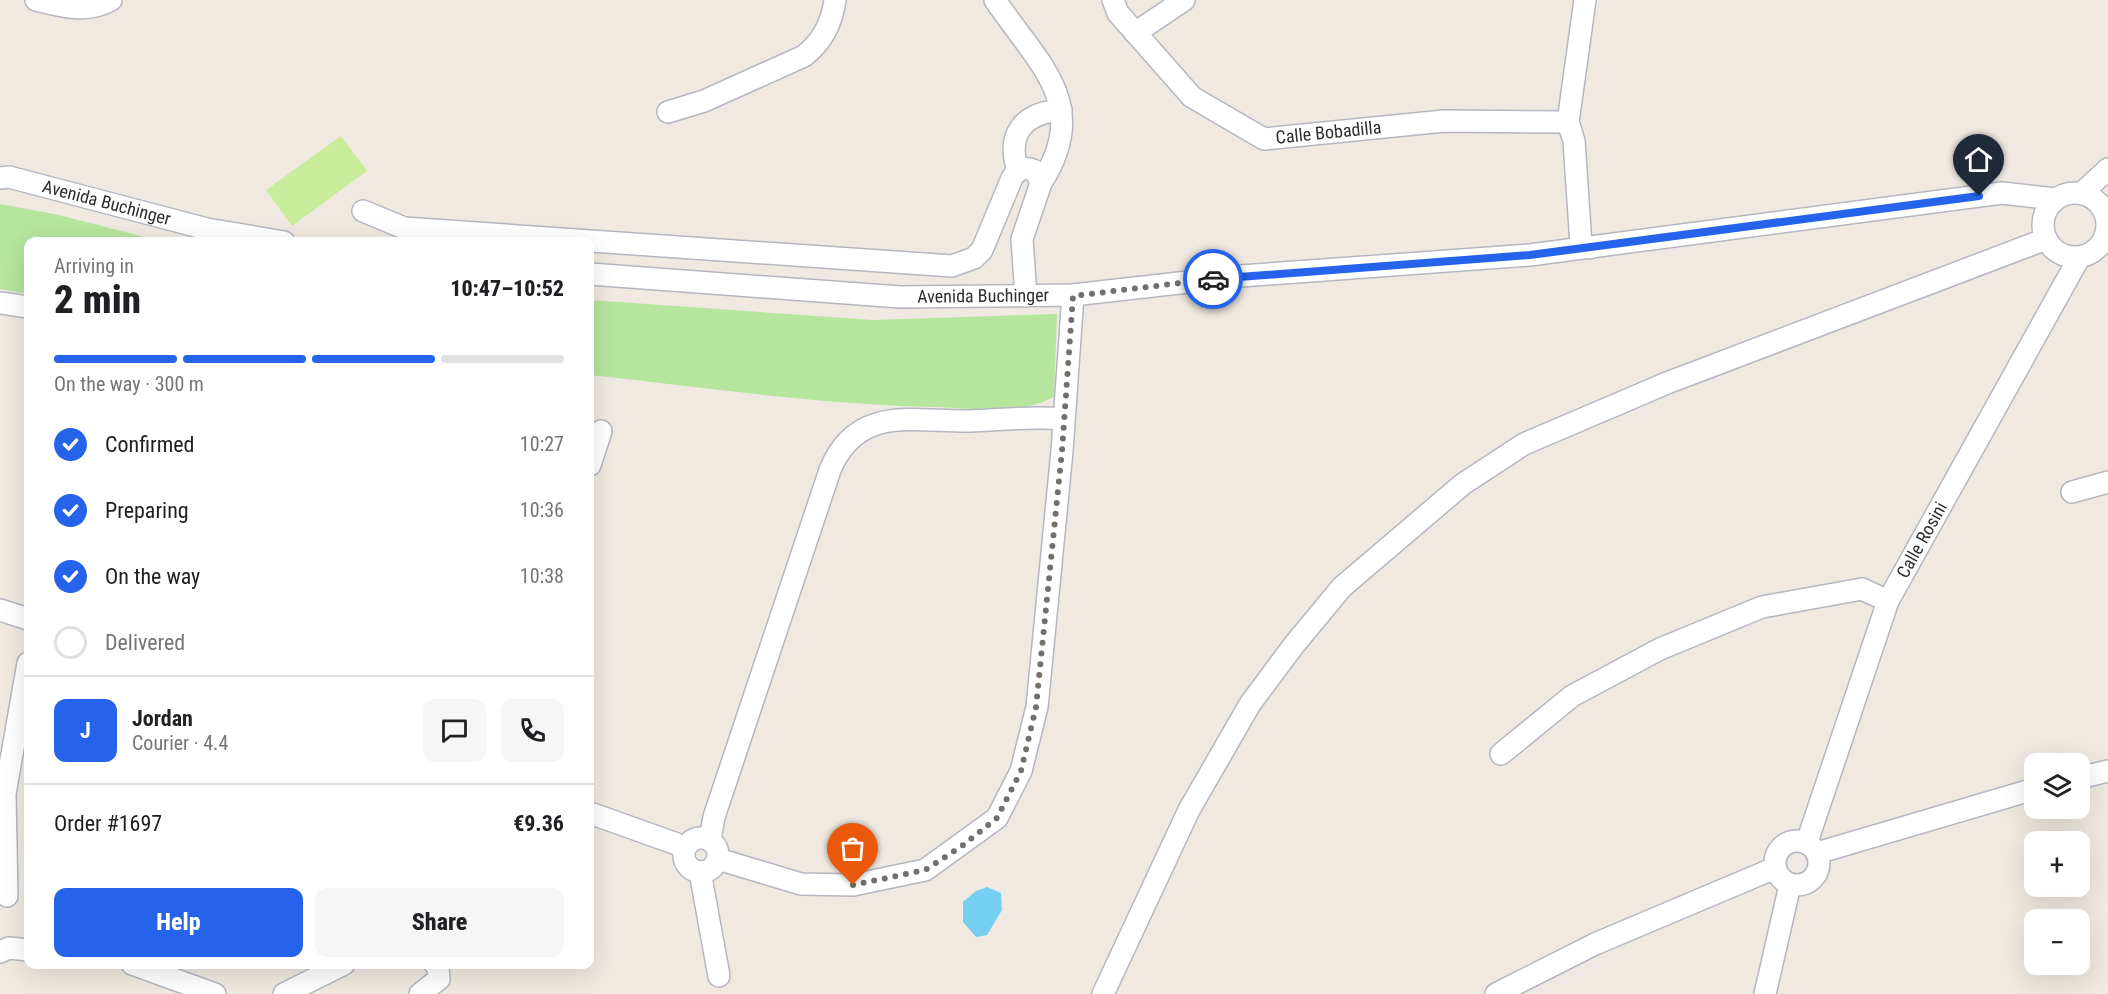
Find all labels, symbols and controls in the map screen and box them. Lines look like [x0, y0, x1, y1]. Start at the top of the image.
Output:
street label: Calle Bobadilla [1275, 116, 1382, 148]
pin [1953, 134, 2004, 196]
icon: home [1962, 143, 1995, 176]
street label: Avenida Buchinger [40, 175, 174, 229]
courier [1183, 249, 1243, 309]
text: Arriving in [54, 254, 134, 278]
icon: car [1197, 263, 1230, 296]
text: 10:47–10:52 [450, 276, 564, 301]
text: 2 min [54, 277, 141, 323]
street label: Avenida Buchinger [917, 284, 1050, 307]
text: On the way · 300 m [54, 372, 204, 396]
icon: check [54, 428, 87, 461]
text: Confirmed [105, 432, 194, 457]
text: 10:27 [520, 432, 564, 456]
icon: check [54, 494, 87, 527]
text: Preparing [105, 498, 189, 523]
text: 10:36 [520, 498, 564, 522]
street label: Calle Rosini [1892, 498, 1951, 581]
icon: check [54, 560, 87, 593]
text: On the way [105, 564, 200, 589]
text: 10:38 [520, 564, 564, 588]
text: Delivered [105, 630, 185, 655]
button: chat [423, 699, 486, 762]
button: phone [501, 699, 564, 762]
text: Jordan [132, 706, 193, 731]
text: J [80, 718, 91, 743]
text: Courier · 4.4 [132, 731, 228, 755]
map controls [2024, 753, 2090, 975]
button: layers [2024, 753, 2090, 819]
text: Order #1697 [54, 811, 162, 836]
text: €9.36 [513, 811, 564, 836]
pin [827, 823, 878, 885]
button: + [2024, 831, 2090, 897]
icon: bag [836, 832, 869, 865]
button: Help [54, 888, 303, 957]
button: Share [315, 888, 564, 957]
button: − [2024, 909, 2090, 975]

